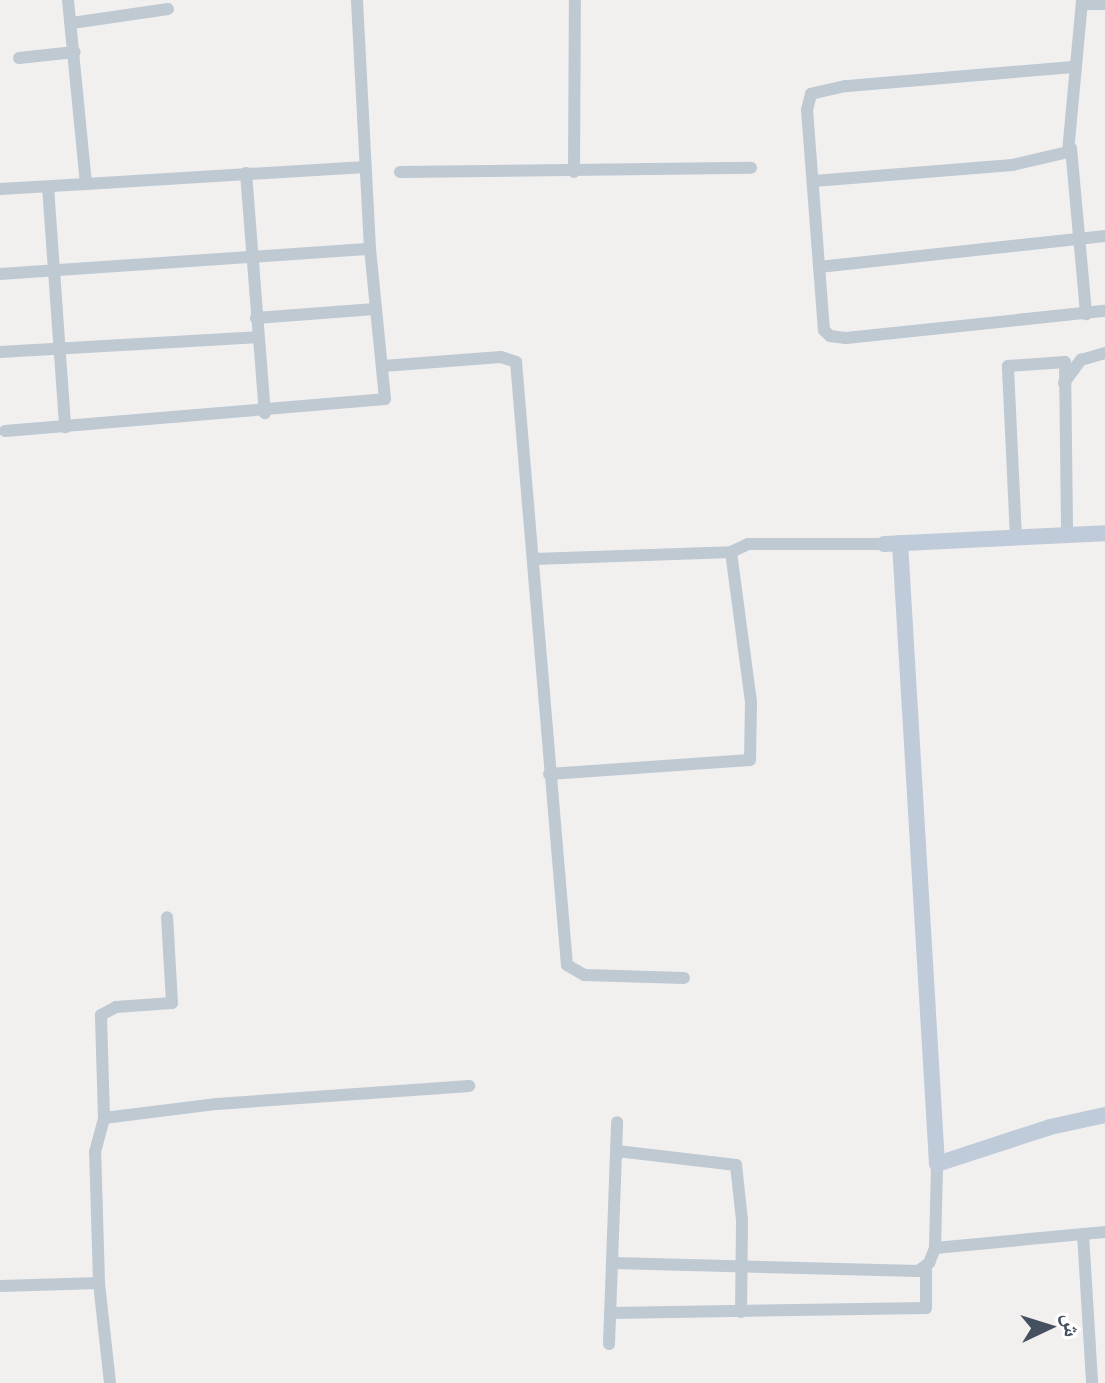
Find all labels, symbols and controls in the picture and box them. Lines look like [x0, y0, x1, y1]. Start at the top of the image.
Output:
north arrow [1009, 1287, 1089, 1367]
text: ش [1057, 1313, 1089, 1338]

